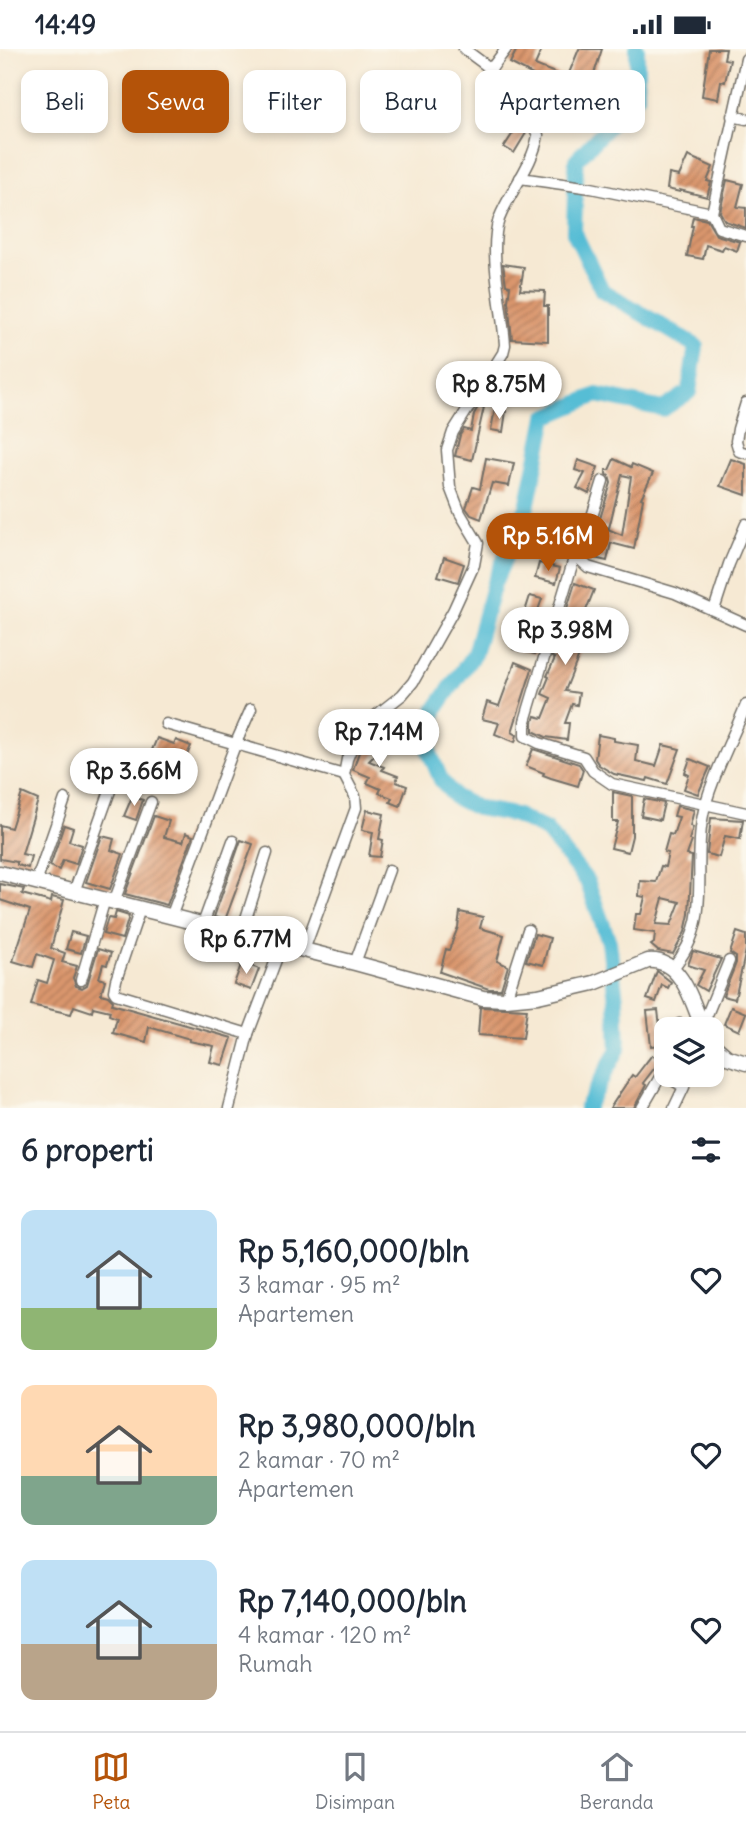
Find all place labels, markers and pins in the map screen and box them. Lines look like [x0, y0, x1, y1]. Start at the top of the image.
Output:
pin: Rp 8.75M [427, 361, 571, 421]
pin: Rp 5.16M [476, 513, 620, 573]
pin: Rp 3.98M [493, 607, 637, 667]
pin: Rp 7.14M [307, 709, 451, 769]
pin: Rp 3.66M [62, 749, 206, 808]
pin: Rp 6.77M [174, 916, 318, 976]

